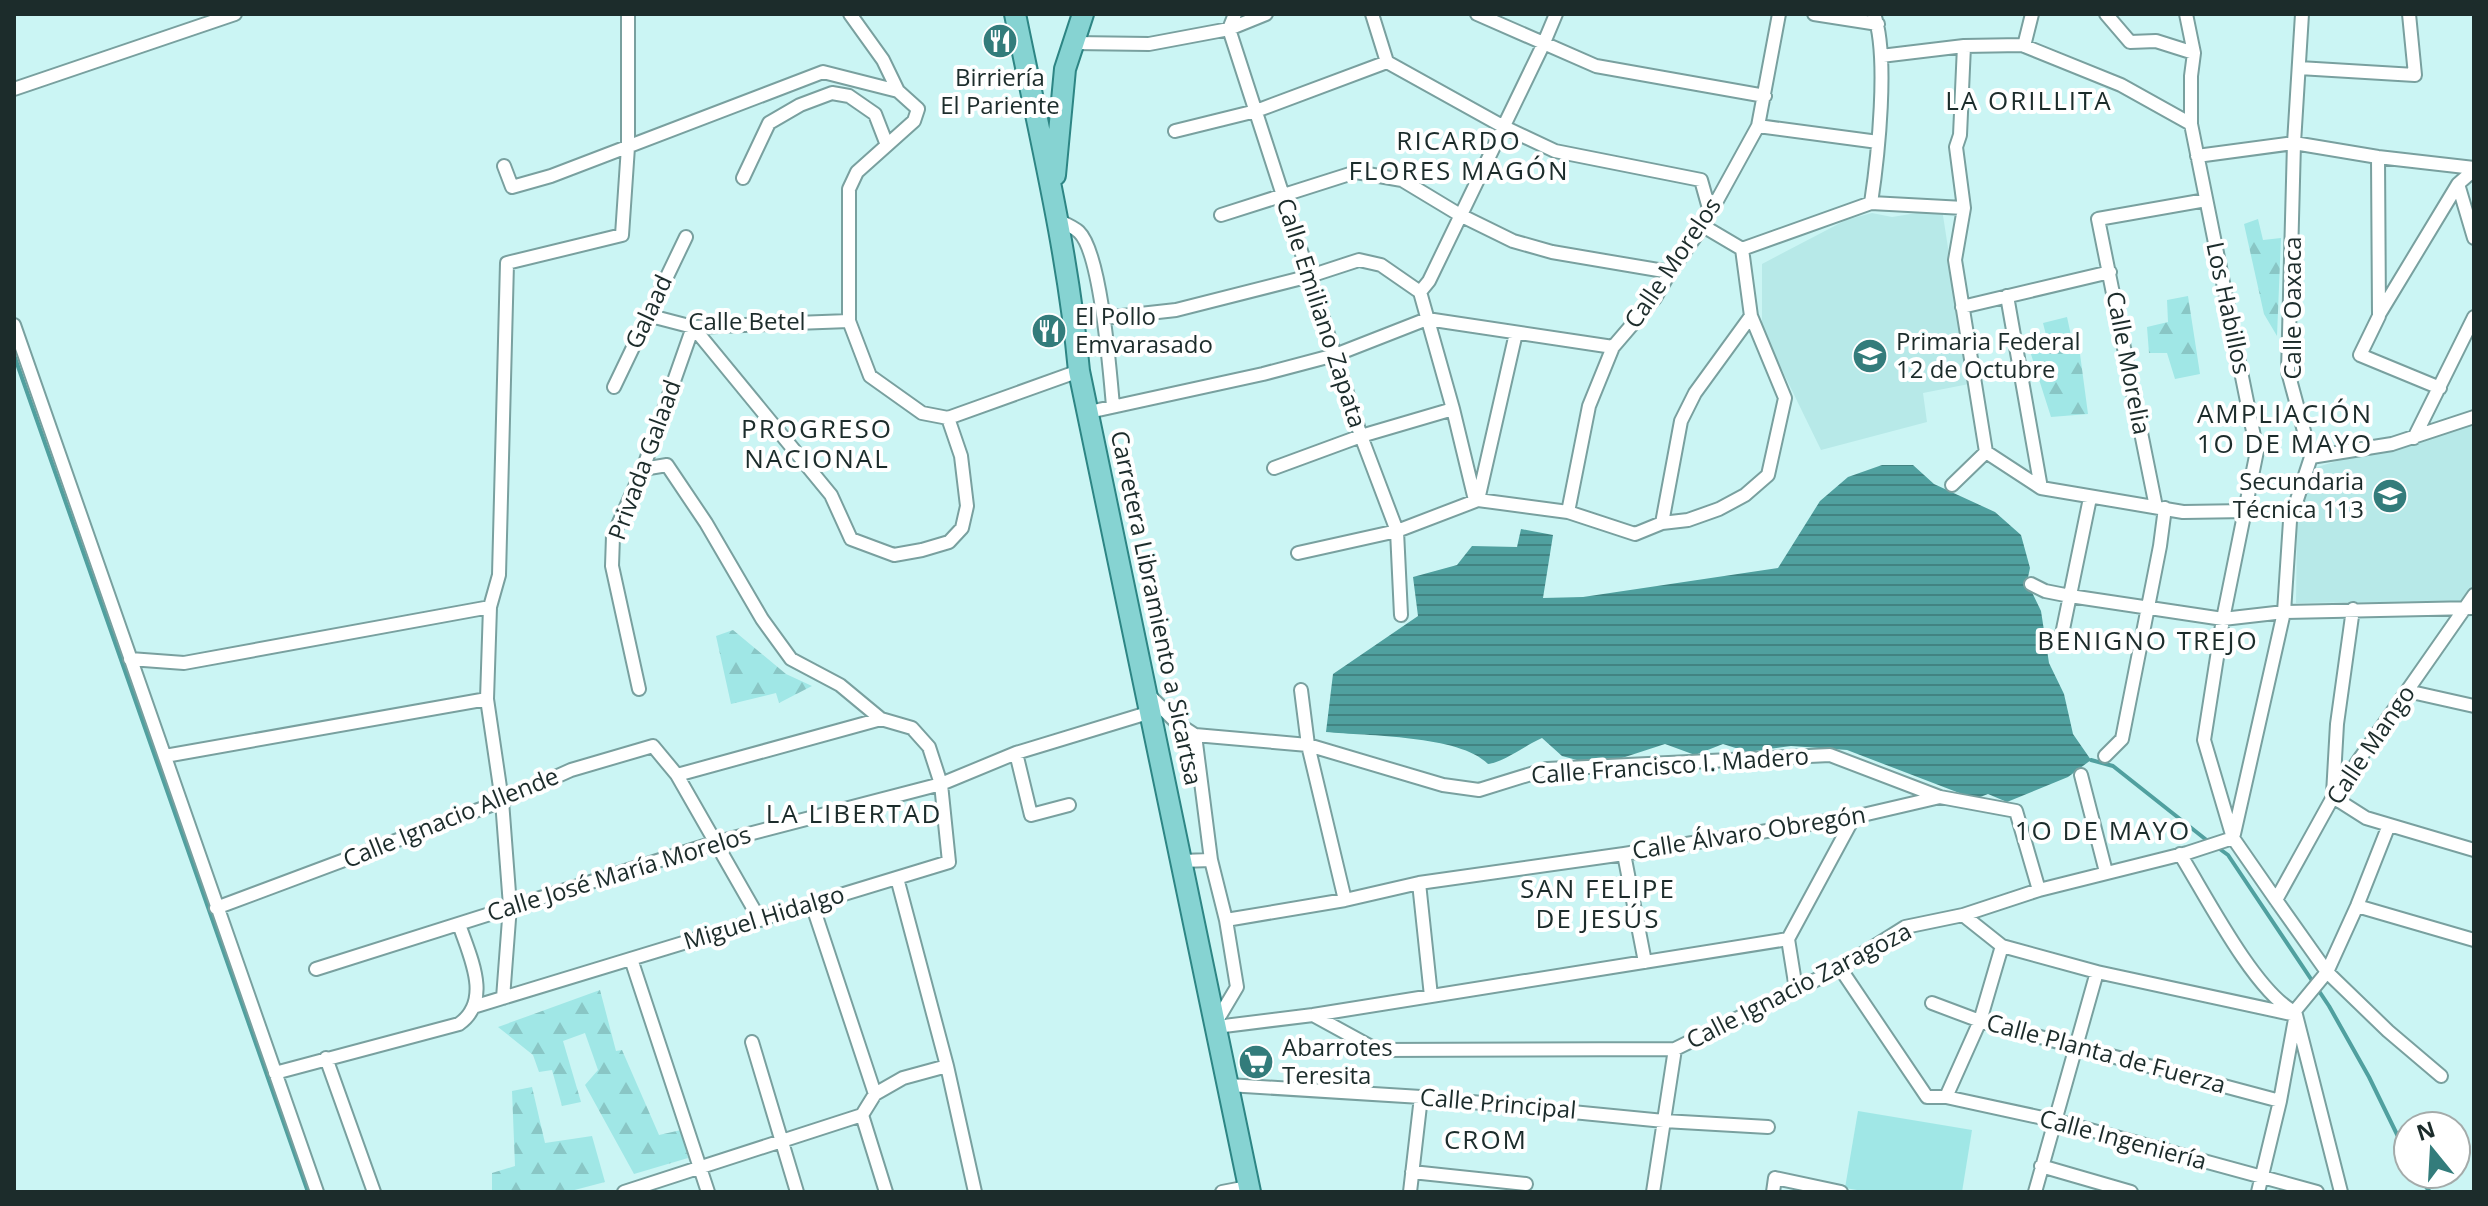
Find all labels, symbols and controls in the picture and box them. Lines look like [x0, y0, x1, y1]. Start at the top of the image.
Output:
restaurant icon: Birriería El Pariente [981, 22, 1019, 60]
place label: Birriería El Pariente [940, 60, 1060, 121]
district label: LA ORILLITA [1945, 82, 2113, 118]
district label: RICARDO FLORES MAGÓN [1348, 122, 1570, 188]
street label: Calle Morelos [1616, 190, 1728, 334]
street label: Calle Emiliano Zapata [1270, 193, 1375, 432]
street label: Calle Oaxaca [2275, 236, 2308, 380]
street label: Los Habillos [2199, 239, 2260, 377]
street label: Galaad [616, 269, 679, 354]
street label: Calle Morelia [2099, 288, 2160, 437]
place label: El Pollo Emvarasado [1075, 299, 1213, 360]
street label: Calle Betel [688, 304, 806, 337]
restaurant icon: El Pollo Emvarasado [1030, 312, 1068, 350]
place label: Primaria Federal 12 de Octubre [1896, 324, 2081, 385]
school or university icon: Primaria Federal 12 de Octubre [1851, 337, 1889, 375]
street label: Privada Galaad [599, 375, 688, 544]
district label: AMPLIACIÓN 1O DE MAYO [2197, 395, 2373, 461]
district label: PROGRESO NACIONAL [741, 410, 893, 476]
street label: Carretera Libramiento a Sicartsa [1104, 427, 1211, 788]
place label: Secundaria Técnica 113 [2233, 464, 2364, 525]
school or university icon: Secundaria Técnica 113 [2371, 477, 2409, 515]
district label: BENIGNO TREJO [2037, 622, 2259, 658]
street label: Calle Mango [2318, 678, 2422, 810]
street label: Calle Francisco I. Madero [1530, 738, 1810, 791]
street label: Calle Ignacio Allende [338, 758, 563, 875]
district label: LA LIBERTAD [766, 795, 942, 831]
street label: Calle Álvaro Obregón [1630, 797, 1868, 866]
district label: 1O DE MAYO [2015, 812, 2191, 848]
street label: Calle José María Morelos [483, 817, 754, 928]
district label: SAN FELIPE DE JESÚS [1520, 870, 1676, 936]
street label: Miguel Hidalgo [679, 876, 848, 957]
street label: Calle Ignacio Zaragoza [1680, 914, 1917, 1056]
street label: Calle Planta de Fuerza [1983, 1005, 2230, 1100]
place label: Abarrotes Teresita [1282, 1030, 1393, 1091]
supermarket icon: Abarrotes Teresita [1237, 1043, 1275, 1081]
street label: Calle Principal [1419, 1079, 1578, 1126]
street label: Calle Ingeniería [2036, 1100, 2211, 1177]
north arrow [2392, 1110, 2472, 1190]
text: N [2412, 1113, 2439, 1147]
district label: CROM [1444, 1121, 1528, 1157]

